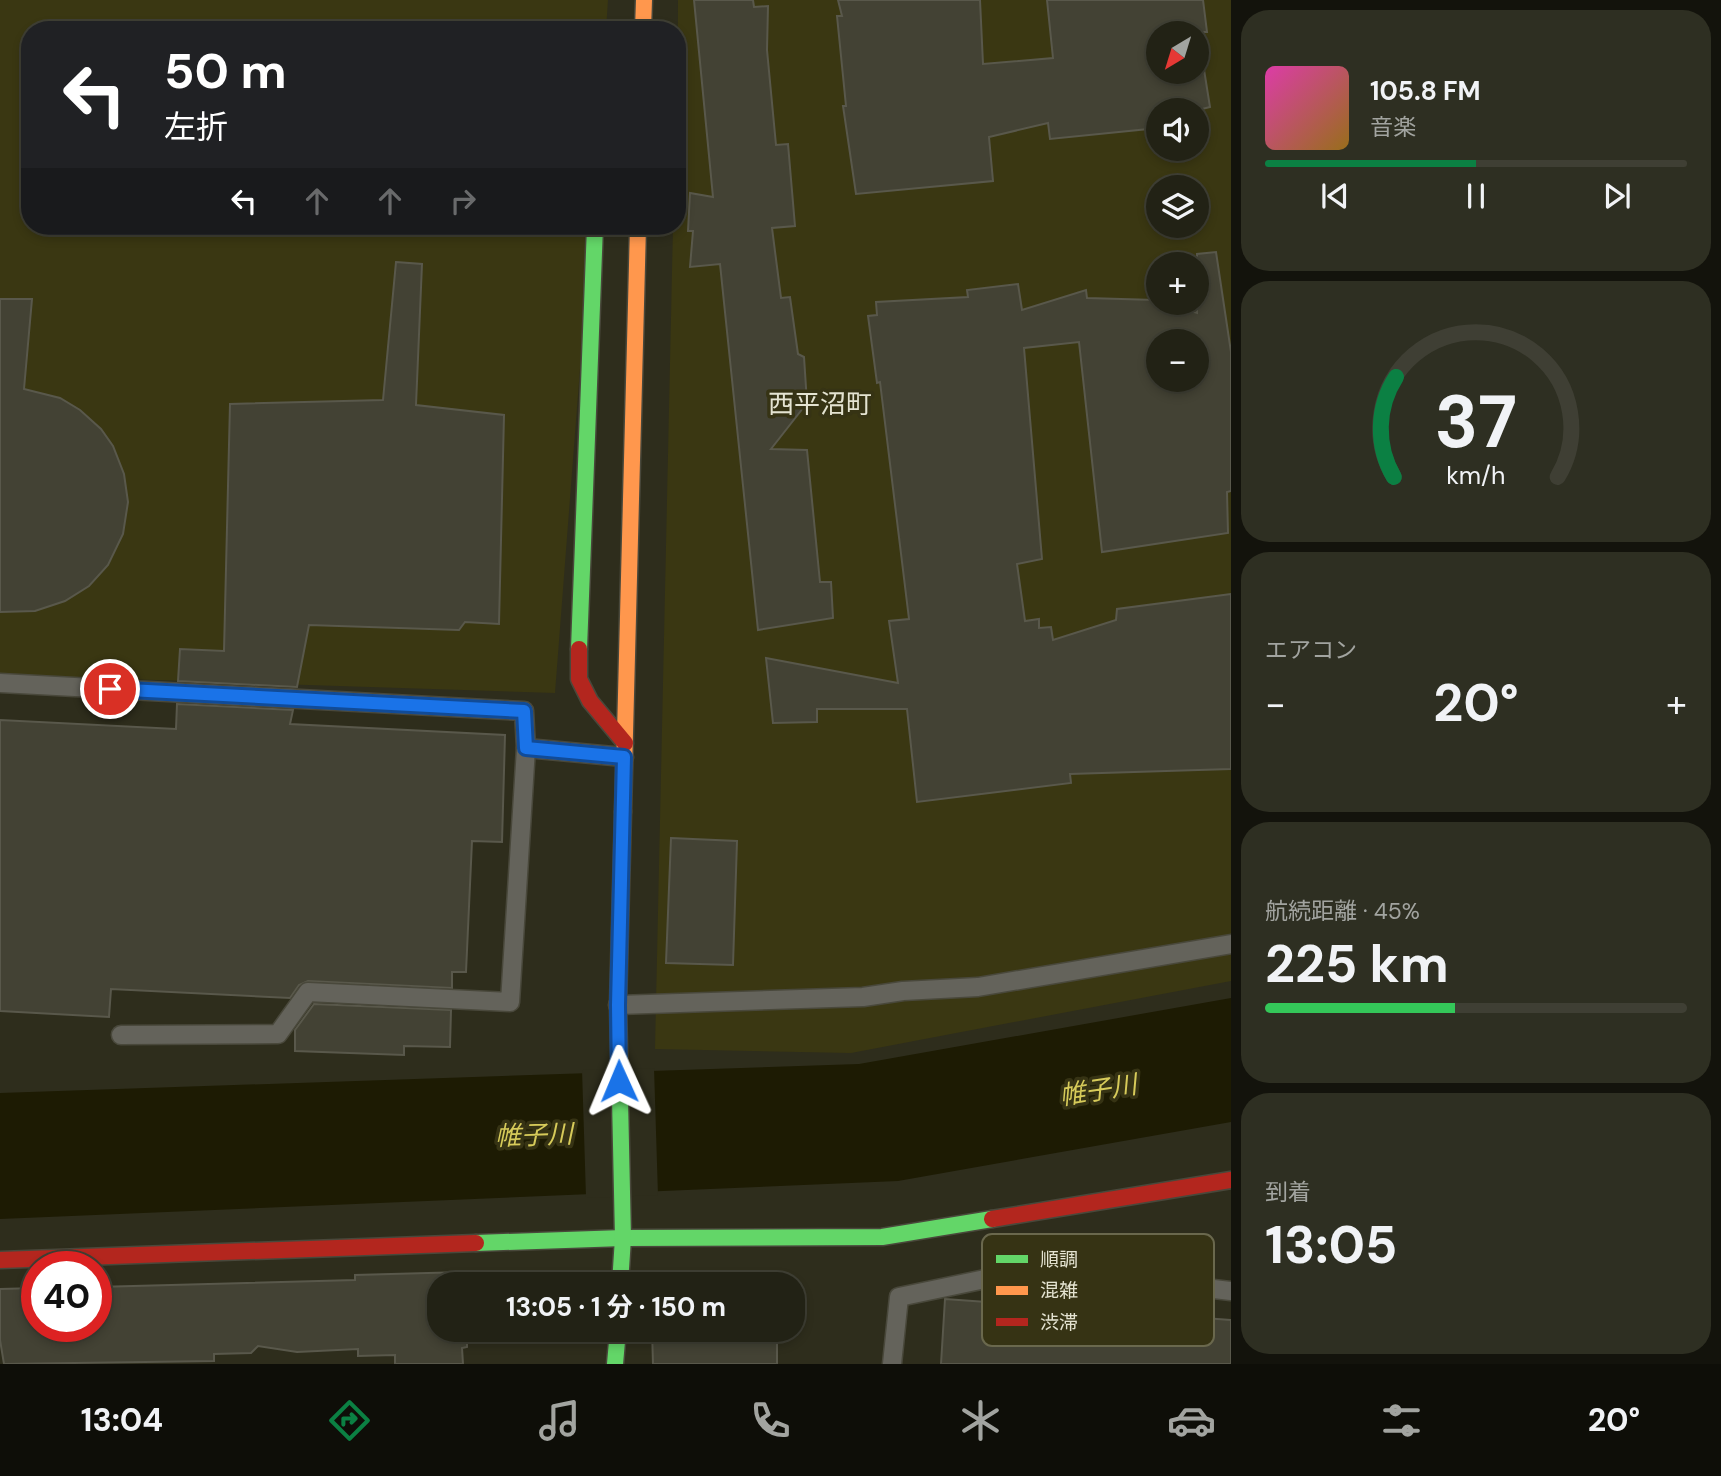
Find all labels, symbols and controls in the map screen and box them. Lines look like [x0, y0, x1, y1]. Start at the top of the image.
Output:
north arrow [1146, 21, 1209, 84]
map controls [1146, 21, 1209, 392]
text: 50 m [164, 39, 287, 103]
icon: left [49, 49, 140, 140]
text: 105.8 FM [1370, 74, 1481, 108]
button: sound [1146, 98, 1209, 161]
text: 左折 [164, 106, 228, 148]
text: 音楽 [1370, 112, 1416, 142]
button: layers [1146, 175, 1209, 238]
icon: previous [1316, 177, 1354, 215]
icon: pause [1457, 177, 1495, 215]
icon: next [1598, 177, 1636, 215]
icon: left [225, 182, 263, 220]
icon: ahead [298, 182, 336, 220]
icon: ahead [371, 182, 409, 220]
icon: right [444, 182, 482, 220]
button: + [1146, 252, 1209, 315]
button: − [1146, 329, 1209, 392]
text: 37 [1435, 376, 1517, 471]
district label: 西平沼町 [768, 387, 872, 421]
text: km/h [1446, 459, 1506, 492]
text: エアコン [1265, 635, 1357, 665]
pin [80, 659, 140, 719]
text: 20° [1433, 669, 1519, 737]
icon: arrive [91, 670, 129, 708]
text: − [1265, 679, 1286, 729]
text: + [1666, 679, 1687, 729]
text: 航続距離 · 45% [1265, 896, 1420, 926]
text: 225 km [1265, 930, 1449, 998]
position arrow [582, 1044, 656, 1118]
water label: 帷子川 [1057, 1067, 1142, 1113]
water label: 帷子川 [494, 1117, 577, 1153]
text: 到着 [1265, 1177, 1311, 1207]
text: 13:05 [1265, 1211, 1397, 1279]
legend [982, 1234, 1214, 1346]
text: 順調 [1040, 1247, 1078, 1272]
speed limit sign: 40 [21, 1251, 112, 1342]
text: 混雑 [1040, 1278, 1078, 1303]
text: 13:05 · 1 分 · 150 m [506, 1290, 726, 1324]
text: 渋滞 [1040, 1310, 1078, 1335]
icon: directions [325, 1396, 374, 1445]
icon: music [535, 1396, 584, 1445]
icon: phone [746, 1396, 795, 1445]
icon: climate [956, 1396, 1005, 1445]
icon: car [1167, 1396, 1216, 1445]
icon: filters [1377, 1396, 1426, 1445]
text: 13:04 [81, 1399, 163, 1441]
text: 20° [1588, 1399, 1640, 1441]

